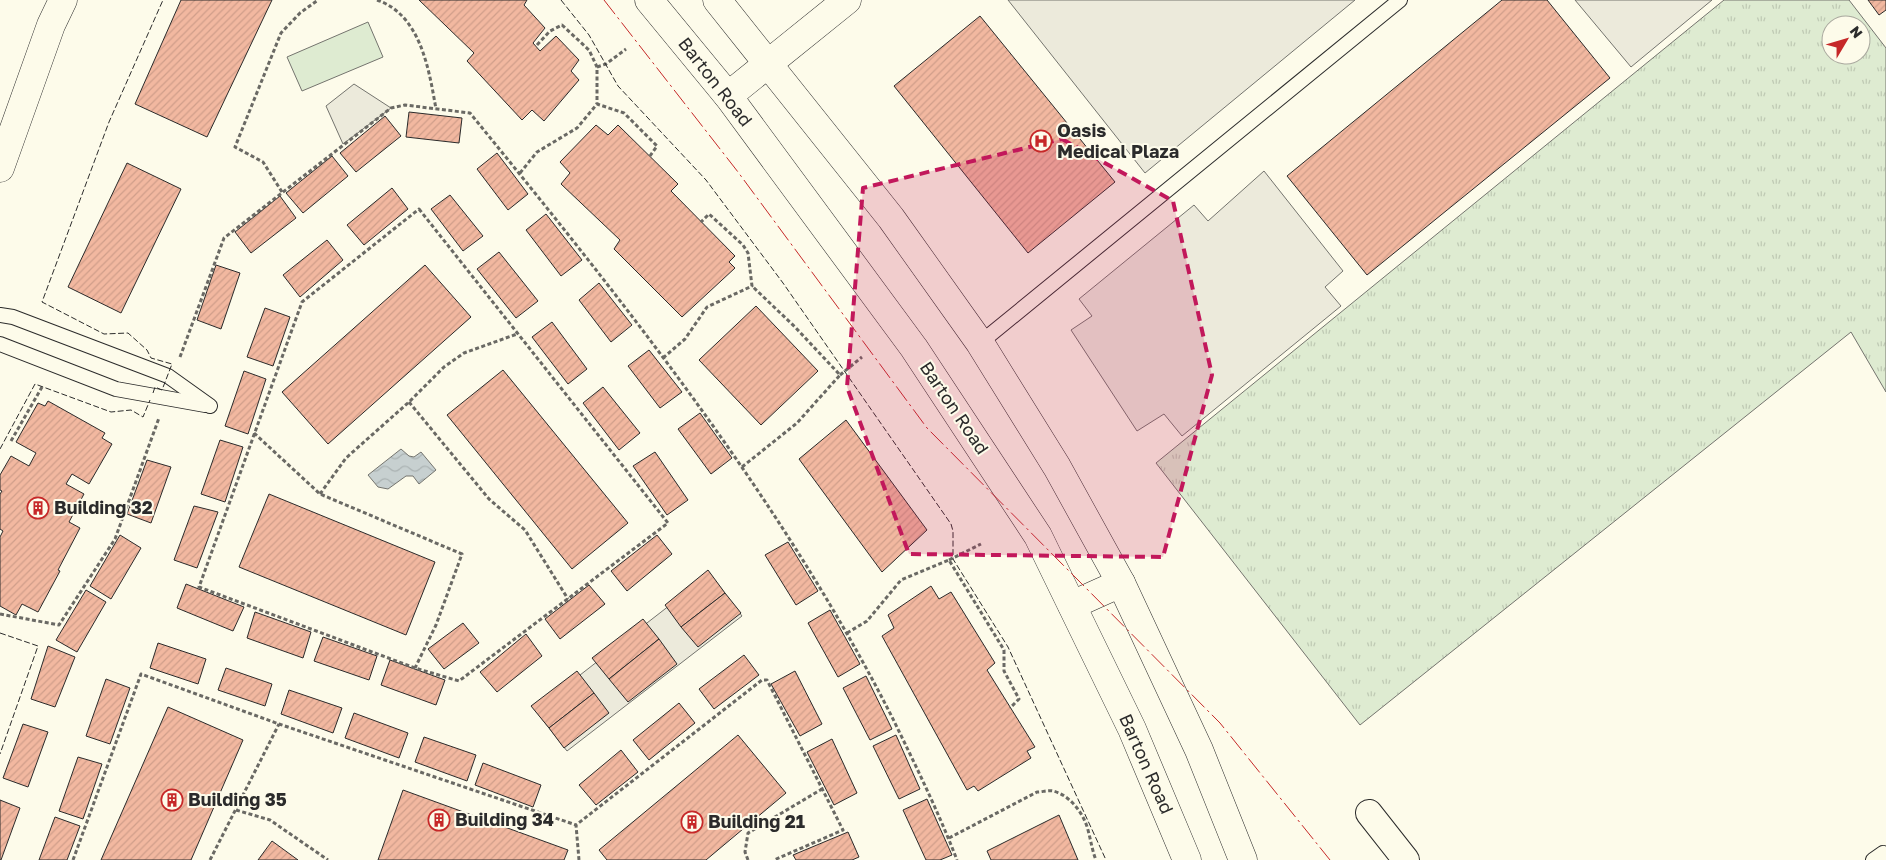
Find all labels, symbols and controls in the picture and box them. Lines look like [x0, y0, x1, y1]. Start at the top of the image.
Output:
north arrow [1821, 15, 1871, 65]
text: N [1847, 22, 1867, 41]
street label: Barton Road [674, 32, 757, 130]
place label: Oasis Medical Plaza [1057, 119, 1179, 162]
hospital icon: Oasis Medical Plaza [1029, 129, 1053, 153]
street label: Barton Road [916, 357, 994, 458]
building icon: Building 32 [26, 496, 50, 520]
place label: Building 32 [54, 496, 153, 518]
street label: Barton Road [1115, 710, 1179, 817]
building icon: Building 35 [160, 788, 184, 812]
place label: Building 35 [188, 788, 287, 810]
building icon: Building 34 [427, 808, 451, 832]
place label: Building 34 [455, 808, 554, 830]
building icon: Building 21 [680, 810, 704, 834]
place label: Building 21 [708, 810, 805, 832]

